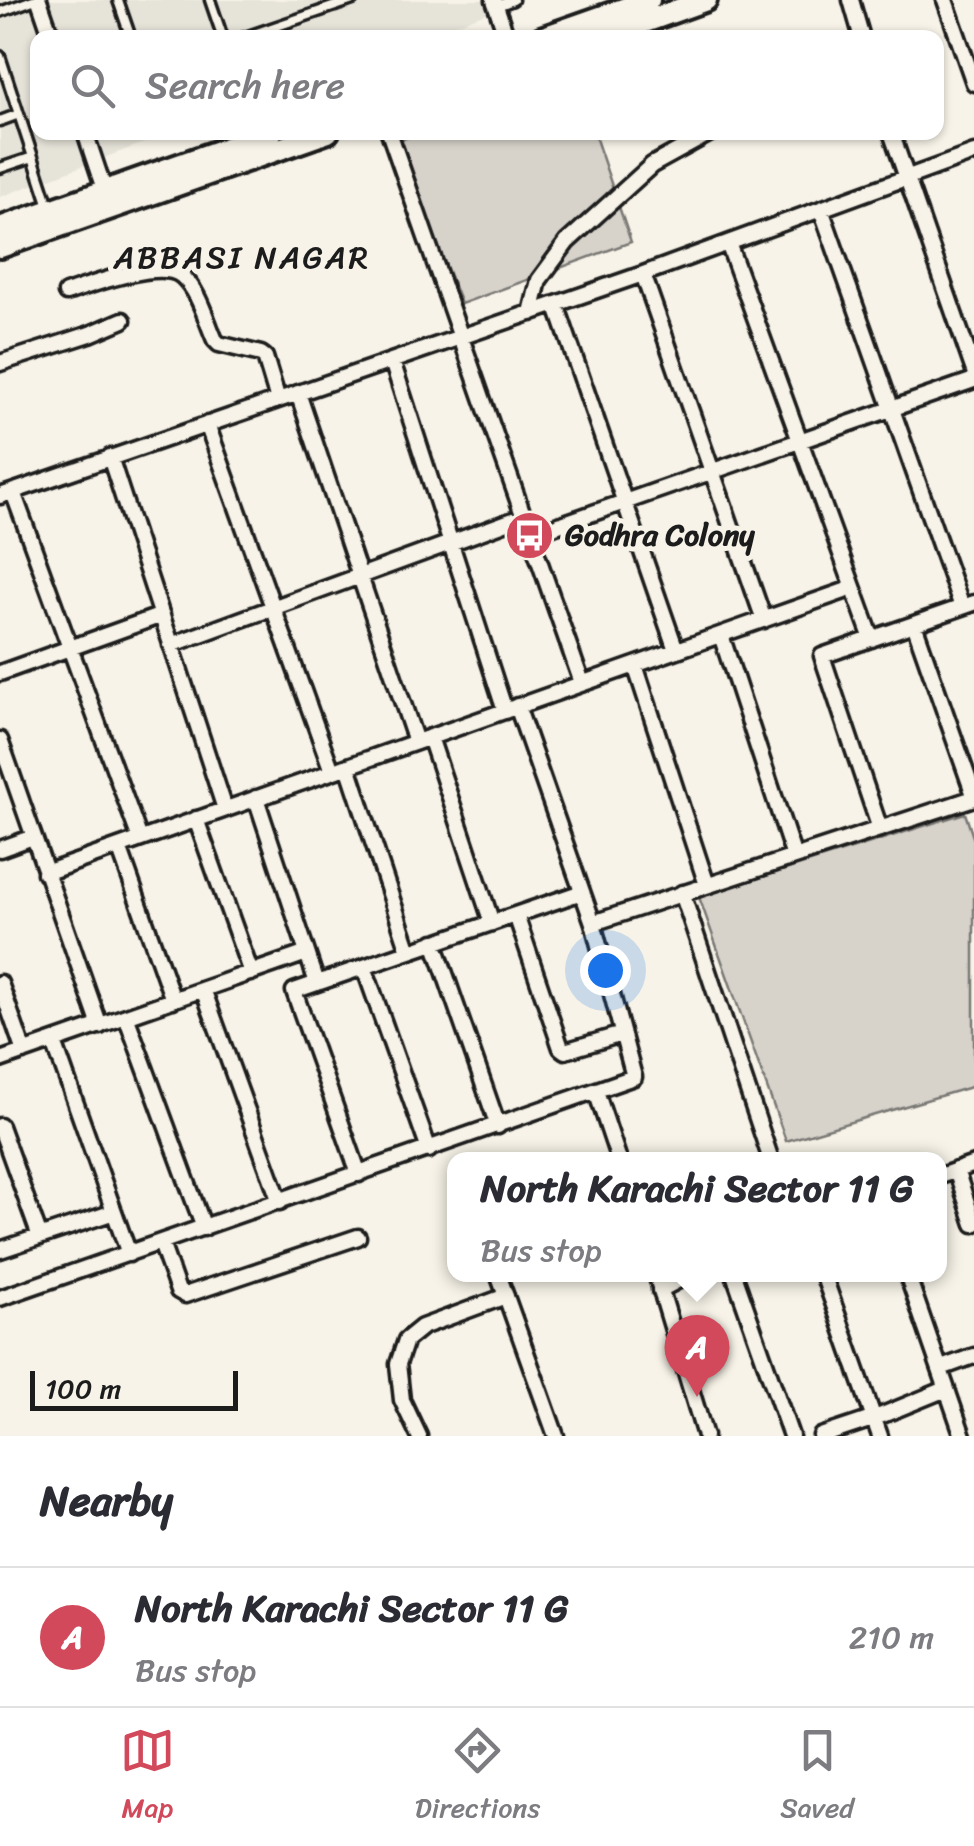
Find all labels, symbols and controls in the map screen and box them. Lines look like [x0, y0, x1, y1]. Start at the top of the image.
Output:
search box [30, 30, 944, 140]
text: Search here [145, 52, 345, 119]
icon: search [65, 58, 120, 113]
district label: ABBASI NAGAR [113, 229, 370, 286]
place label: Godhra Colony [565, 508, 755, 562]
bus stop icon: Godhra Colony [504, 509, 556, 561]
your location [580, 945, 631, 996]
popup [447, 1152, 947, 1282]
text: North Karachi Sector 11 G [480, 1155, 914, 1222]
text: Bus stop [480, 1222, 602, 1279]
pin: A [664, 1314, 730, 1397]
text: 100 m [45, 1364, 121, 1413]
scale bar [30, 1366, 238, 1410]
text: Nearby [40, 1464, 173, 1538]
text: North Karachi Sector 11 G [135, 1575, 568, 1642]
text: A [62, 1609, 83, 1666]
text: 210 m [849, 1609, 934, 1666]
text: Bus stop [135, 1642, 256, 1699]
tab: Map [120, 1723, 175, 1832]
tab: Directions [415, 1723, 540, 1832]
tab: Saved [780, 1723, 854, 1832]

